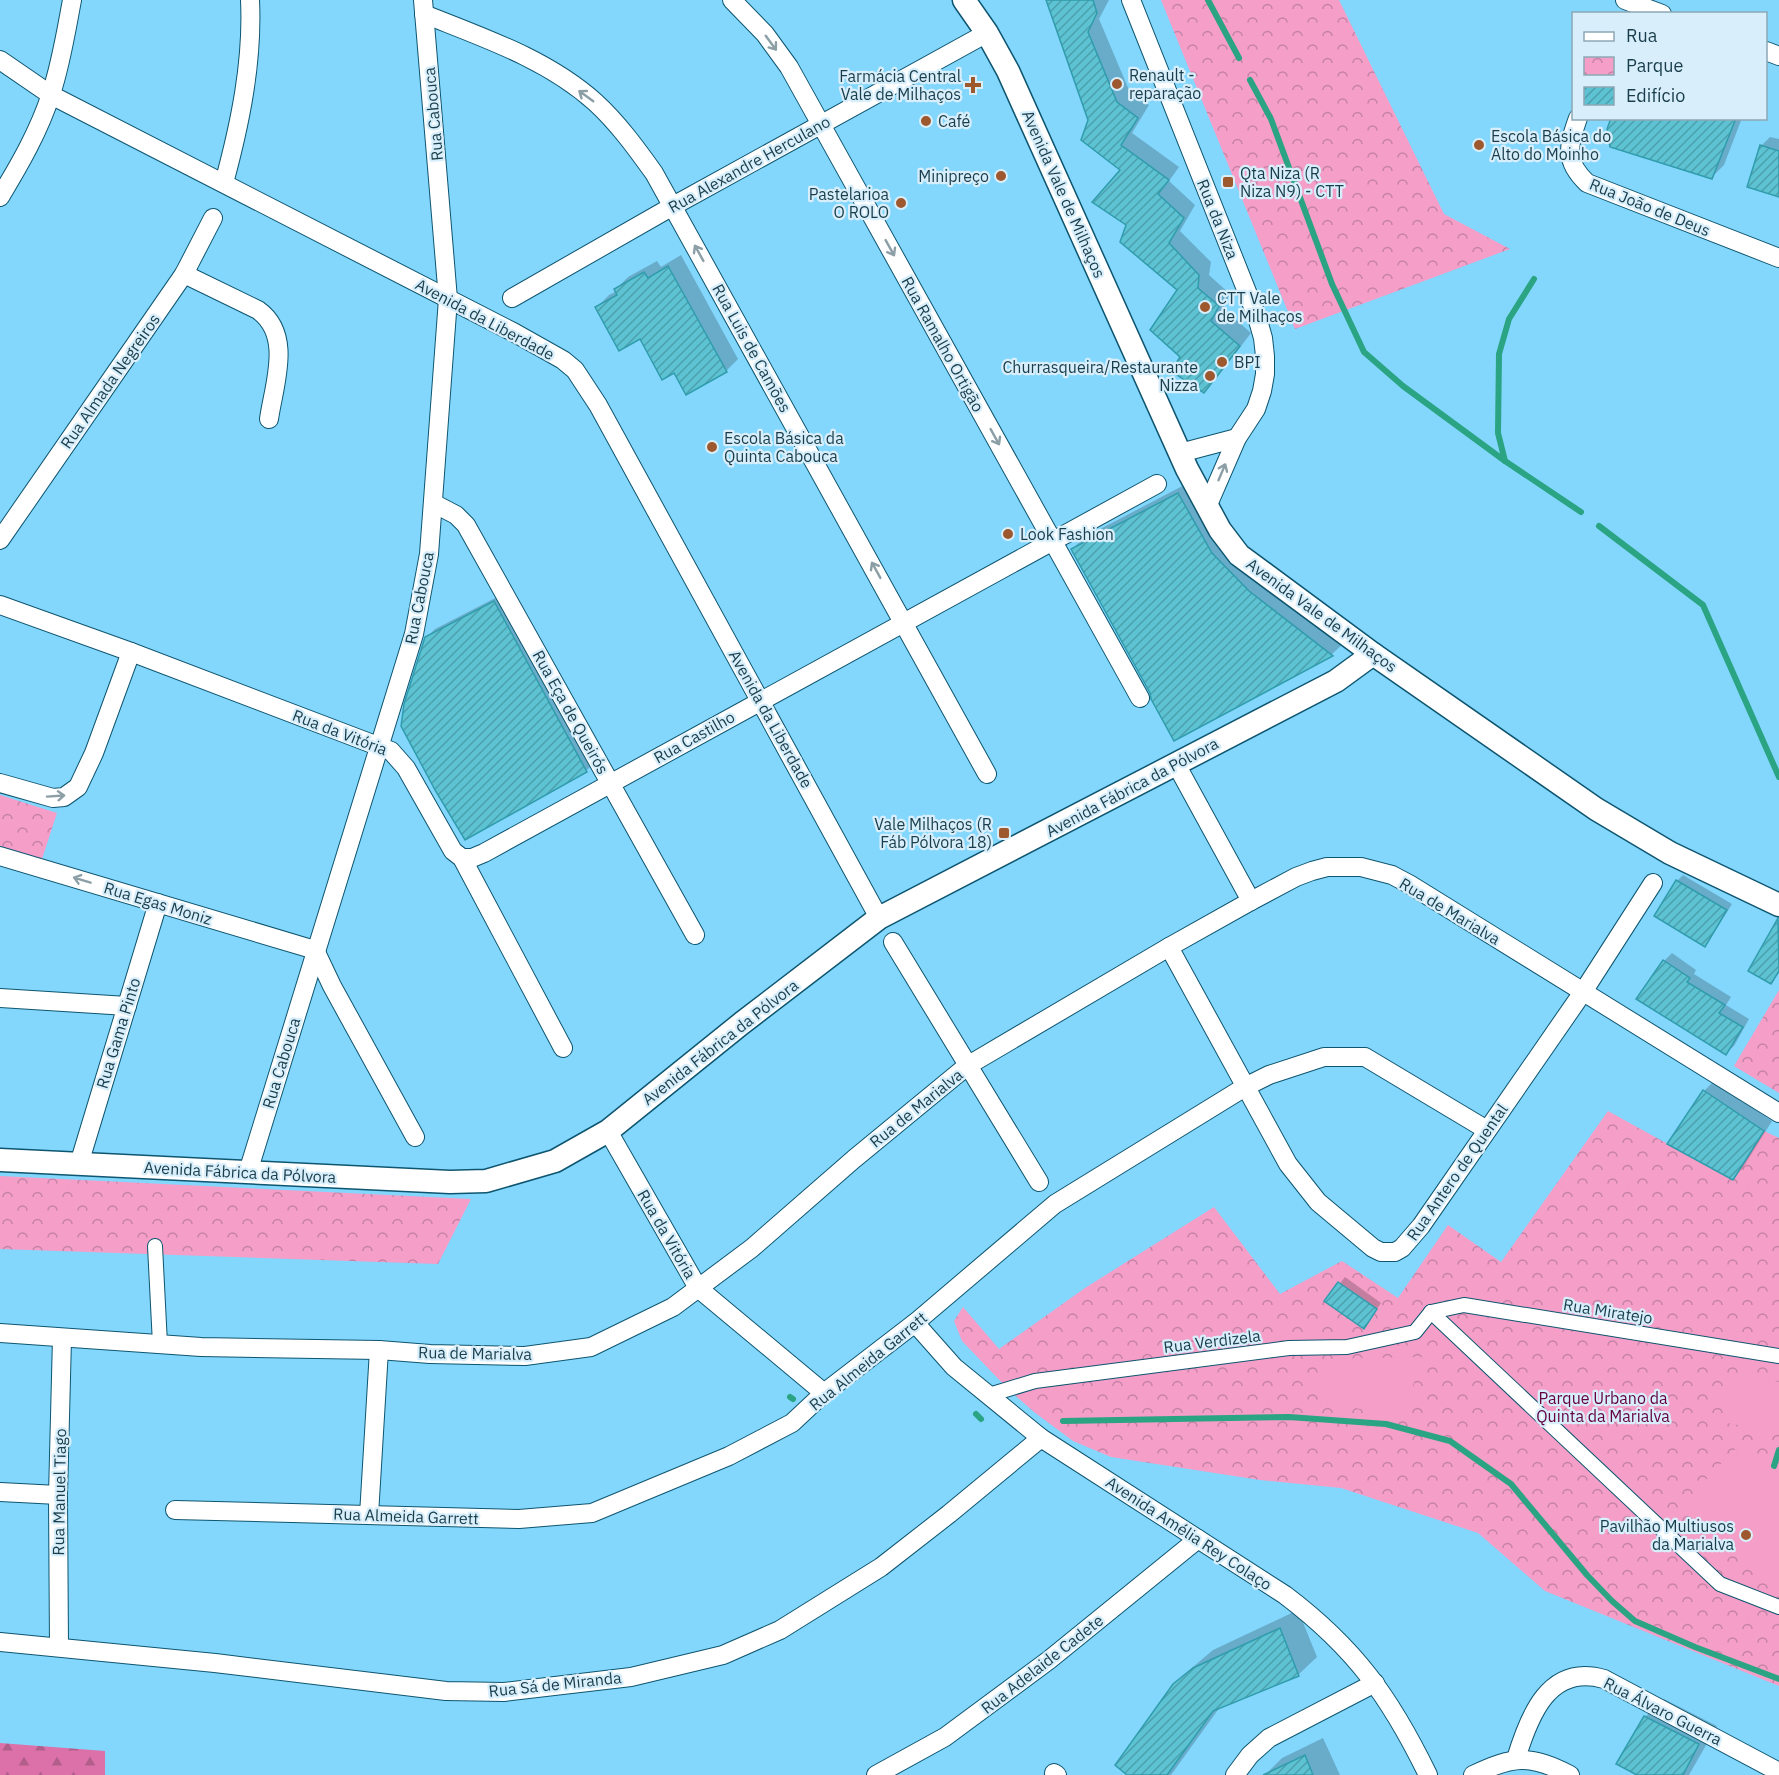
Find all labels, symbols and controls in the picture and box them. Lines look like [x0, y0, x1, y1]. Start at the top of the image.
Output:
legend [1572, 12, 1767, 120]
text: Rua [1626, 24, 1658, 47]
one-way arrow [765, 34, 778, 50]
text: Parque [1626, 54, 1684, 77]
place label: Renault - reparação [1129, 65, 1201, 103]
street label: Rua Cabouca [419, 66, 447, 162]
place label: Farmácia Central Vale de Milhaços [839, 66, 961, 104]
marker: Renault - reparação [1110, 77, 1124, 91]
marker: Farmácia Central Vale de Milhaços [966, 78, 980, 92]
text: Edifício [1626, 84, 1685, 107]
one-way arrow [579, 89, 595, 102]
street label: Avenida Vale de Milhaços [1018, 107, 1110, 281]
street label: Rua Alexandre Herculano [664, 111, 834, 217]
place label: Café [938, 111, 971, 131]
marker: Café [919, 114, 933, 128]
place label: Escola Básica do Alto do Moinho [1491, 126, 1611, 164]
marker: Escola Básica do Alto do Moinho [1472, 138, 1486, 152]
place label: Qta Niza (R Niza N9) - CTT [1240, 163, 1344, 201]
place label: Minipreço [918, 166, 989, 186]
marker: Minipreço [994, 169, 1008, 183]
street label: Rua João de Deus [1587, 174, 1713, 240]
marker: Qta Niza (R Niza N9) - CTT [1221, 175, 1235, 189]
street label: Rua da Niza [1193, 176, 1243, 262]
place label: Pastelarioa O ROLO [809, 184, 889, 222]
marker: Pastelarioa O ROLO [894, 196, 908, 210]
one-way arrow [884, 239, 896, 256]
one-way arrow [693, 245, 705, 262]
street label: Rua Ramalho Ortigão [897, 273, 989, 415]
street label: Avenida da Liberdade [412, 274, 558, 364]
street label: Rua Luis de Camões [708, 280, 796, 416]
place label: CTT Vale de Milhaços [1217, 288, 1303, 326]
marker: CTT Vale de Milhaços [1198, 300, 1212, 314]
street label: Rua Almada Negreiros [56, 310, 164, 452]
place label: BPI [1234, 352, 1261, 372]
marker: BPI [1215, 355, 1229, 369]
place label: Churrasqueira/Restaurante Nizza [1002, 357, 1198, 395]
marker: Churrasqueira/Restaurante Nizza [1203, 369, 1217, 383]
place label: Escola Básica da Quinta Cabouca [724, 428, 844, 466]
one-way arrow [989, 428, 1001, 445]
marker: Escola Básica da Quinta Cabouca [705, 440, 719, 454]
one-way arrow [1217, 464, 1228, 482]
place label: Look Fashion [1020, 524, 1114, 544]
marker: Look Fashion [1001, 527, 1015, 541]
street label: Rua Cabouca [400, 549, 438, 646]
street label: Avenida Vale de Milhaços [1243, 554, 1401, 676]
one-way arrow [870, 562, 882, 579]
street label: Rua Eça de Queirós [529, 646, 613, 778]
street label: Avenida da Liberdade [725, 647, 817, 792]
street label: Rua da Vitória [290, 705, 391, 759]
street label: Rua Castilho [650, 706, 738, 768]
street label: Avenida Fábrica da Pólvora [1042, 733, 1222, 841]
one-way arrow [46, 790, 66, 801]
place label: Vale Milhaços (R Fáb Pólvora 18) [874, 814, 992, 852]
marker: Vale Milhaços (R Fáb Pólvora 18) [997, 826, 1011, 840]
street label: Rua de Marialva [1396, 873, 1504, 949]
one-way arrow [73, 874, 92, 885]
street label: Rua Egas Moniz [102, 877, 214, 929]
street label: Rua Gama Pinto [92, 975, 144, 1091]
street label: Avenida Fábrica da Pólvora [638, 975, 802, 1109]
street label: Rua Cabouca [258, 1015, 304, 1111]
street label: Rua de Marialva [865, 1064, 967, 1152]
street label: Rua Antero de Quental [1402, 1100, 1512, 1244]
street label: Avenida Fábrica da Pólvora [143, 1157, 337, 1187]
street label: Rua da Vitória [633, 1186, 701, 1283]
street label: Rua Miratejo [1562, 1294, 1654, 1328]
street label: Rua Almeida Garrett [805, 1307, 931, 1415]
street label: Rua Verdizela [1162, 1325, 1262, 1357]
street label: Rua de Marialva [418, 1342, 533, 1364]
park label: Parque Urbano da Quinta da Marialva [1536, 1388, 1670, 1426]
street label: Rua Manuel Tiago [48, 1428, 70, 1556]
street label: Avenida Amélia Rey Colaço [1102, 1472, 1276, 1594]
street label: Rua Almeida Garrett [333, 1503, 479, 1529]
place label: Pavilhão Multiusos da Marialva [1600, 1516, 1734, 1554]
marker: Pavilhão Multiusos da Marialva [1739, 1528, 1753, 1542]
street label: Rua Adelaide Cadete [977, 1610, 1107, 1718]
street label: Rua Sá de Miranda [488, 1667, 623, 1701]
street label: Rua Álvaro Guerra [1600, 1672, 1726, 1750]

